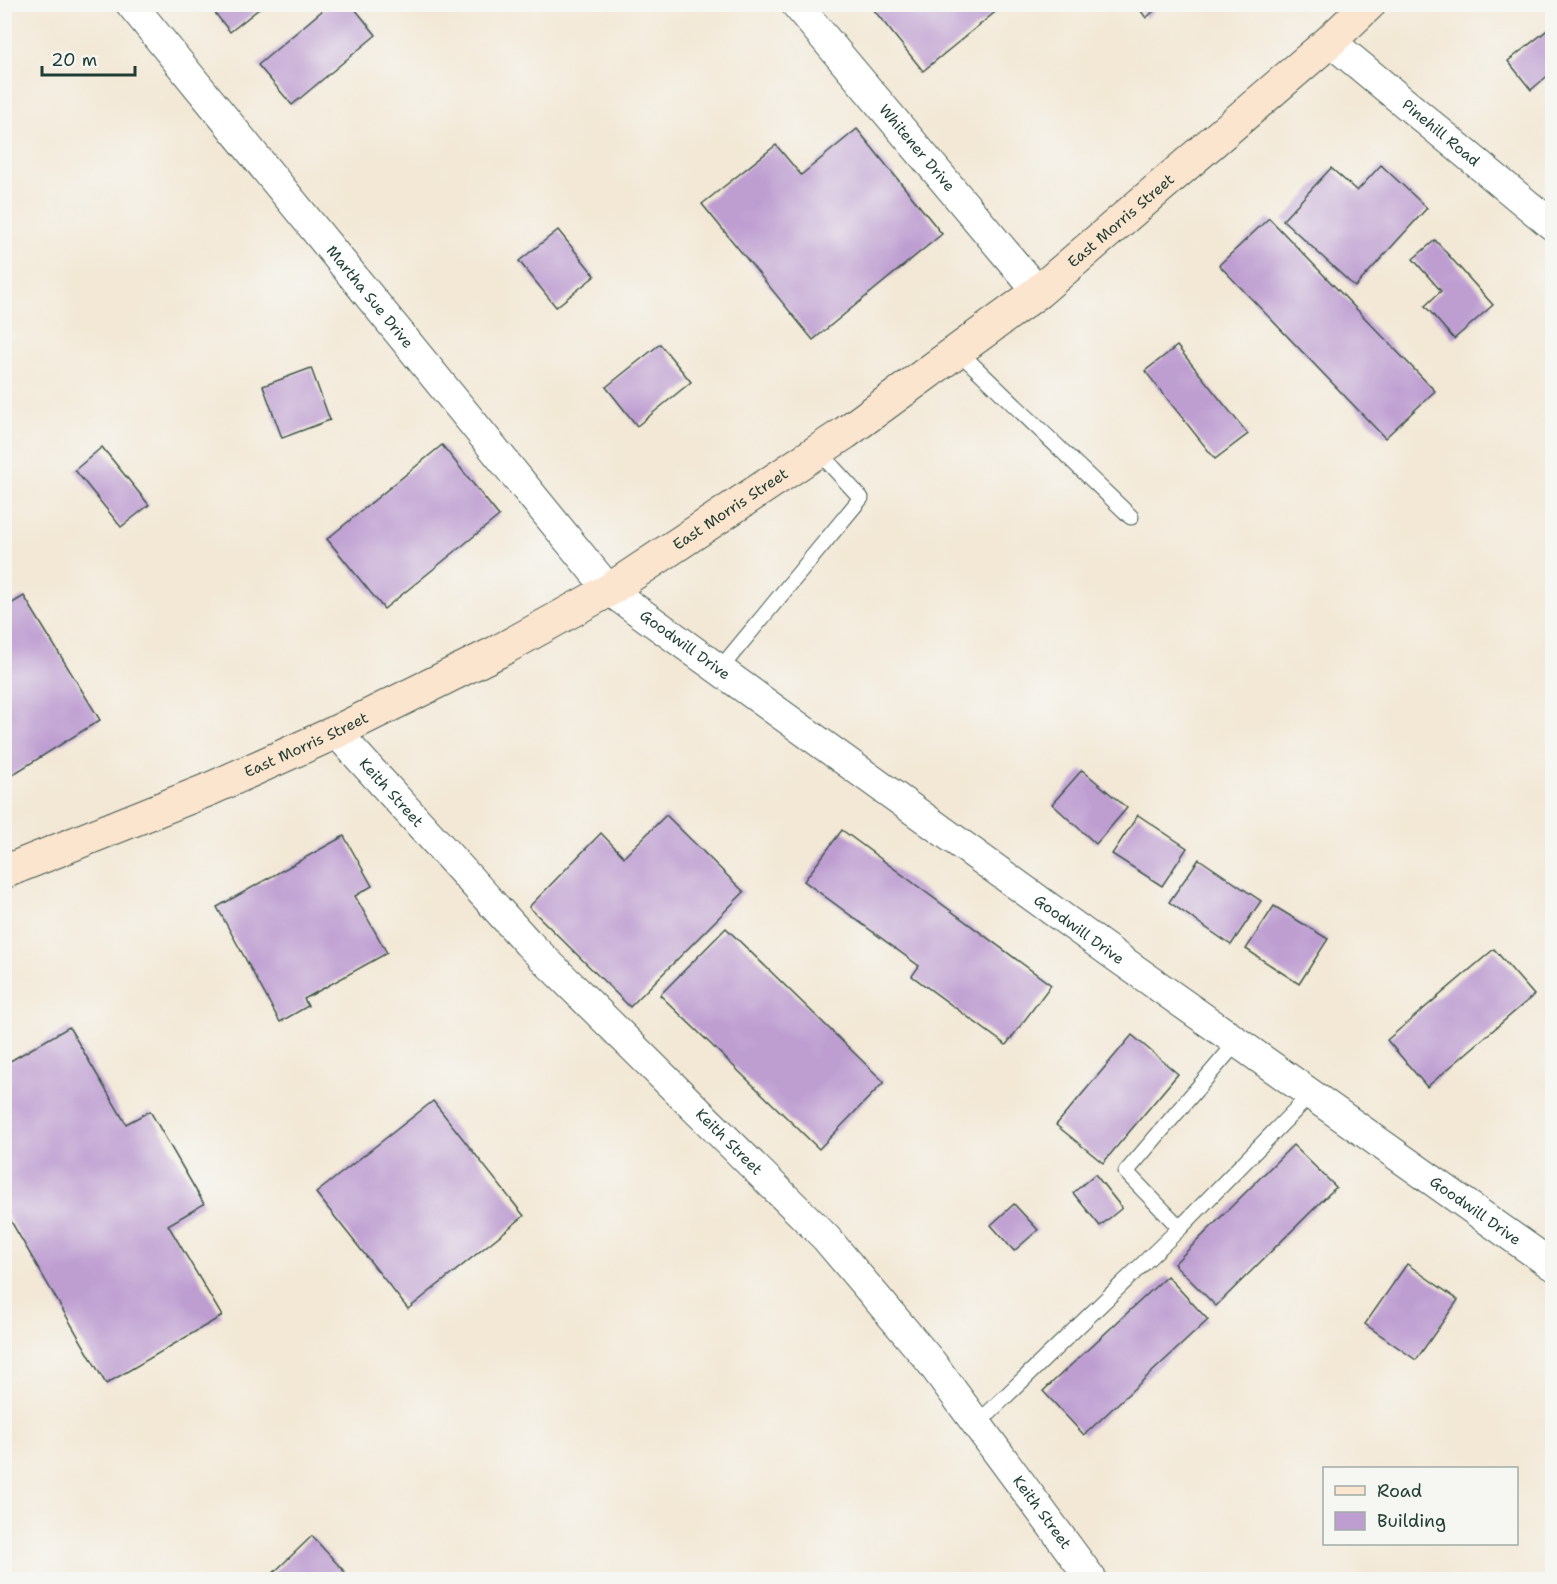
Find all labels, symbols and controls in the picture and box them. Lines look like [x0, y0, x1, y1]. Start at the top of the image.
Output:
scale bar [42, 39, 135, 77]
text: 20 m [51, 48, 97, 72]
street label: Pinehill Road [1398, 95, 1484, 171]
street label: Whitener Drive [874, 100, 959, 196]
street label: East Morris Street [1063, 169, 1178, 272]
street label: Martha Sue Drive [322, 241, 418, 352]
street label: East Morris Street [669, 464, 792, 555]
street label: Goodwill Drive [636, 605, 734, 684]
street label: East Morris Street [241, 708, 372, 782]
street label: Keith Street [355, 754, 428, 831]
street label: Goodwill Drive [1030, 890, 1128, 969]
street label: Keith Street [691, 1104, 767, 1179]
street label: Goodwill Drive [1426, 1172, 1525, 1250]
legend [1323, 1467, 1518, 1545]
street label: Keith Street [1008, 1472, 1076, 1553]
text: Road [1377, 1479, 1422, 1503]
text: Building [1377, 1509, 1446, 1533]

